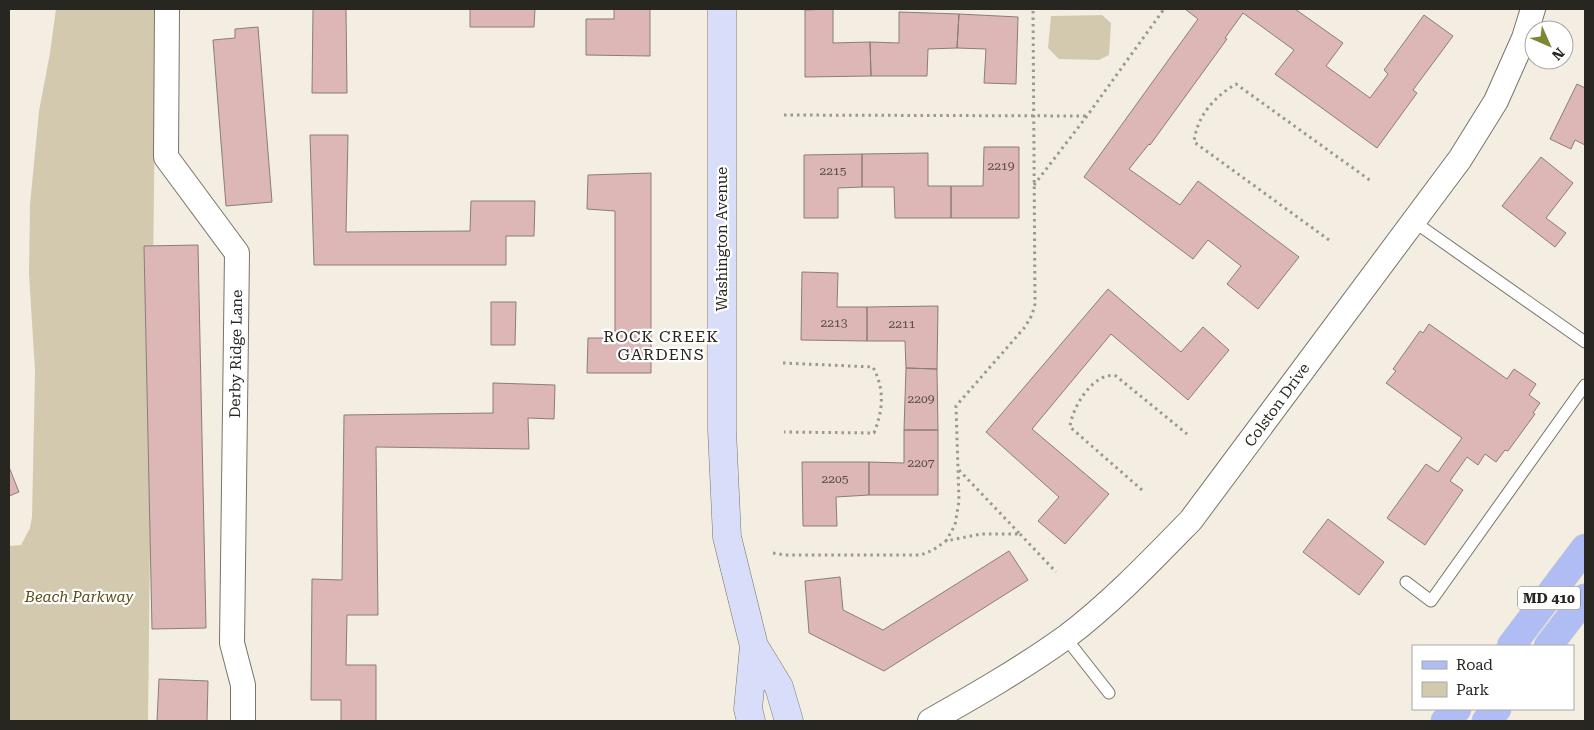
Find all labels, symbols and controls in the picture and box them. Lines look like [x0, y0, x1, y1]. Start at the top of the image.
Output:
north arrow [1524, 20, 1574, 70]
text: N [1549, 45, 1568, 64]
house number: 2219 [988, 159, 1015, 173]
house number: 2215 [820, 164, 847, 178]
street label: Washington Avenue [713, 167, 731, 311]
street label: Derby Ridge Lane [226, 290, 246, 418]
house number: 2213 [821, 316, 848, 330]
house number: 2211 [889, 317, 916, 331]
district label: ROCK CREEK GARDENS [603, 327, 719, 364]
street label: Colston Drive [1241, 360, 1313, 450]
house number: 2209 [908, 392, 935, 406]
house number: 2207 [908, 456, 935, 470]
house number: 2205 [822, 472, 849, 486]
road number: MD 410 [1518, 586, 1580, 610]
park label: Beach Parkway [24, 588, 133, 606]
legend [1412, 645, 1574, 710]
text: Road [1456, 656, 1493, 674]
text: Park [1456, 681, 1490, 699]

